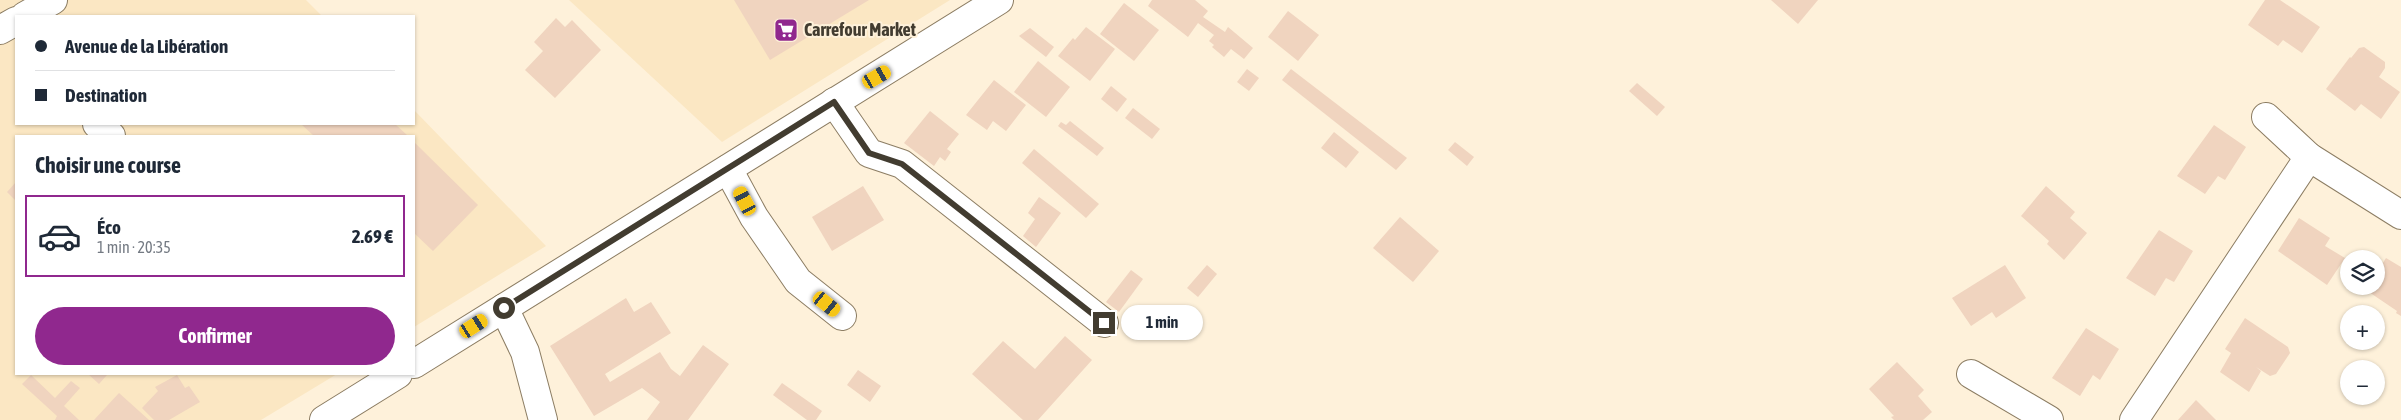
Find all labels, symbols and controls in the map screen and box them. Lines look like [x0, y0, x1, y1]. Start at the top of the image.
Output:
supermarket icon: Carrefour Market [773, 17, 799, 43]
place label: Carrefour Market [804, 19, 917, 40]
text: Avenue de la Libération [65, 35, 228, 57]
car [860, 63, 893, 91]
text: Destination [65, 84, 147, 106]
text: Choisir une course [35, 152, 181, 178]
car [731, 184, 758, 218]
icon: car [37, 214, 82, 259]
text: Éco [97, 216, 121, 238]
text: 2.69 € [352, 225, 393, 247]
text: 1 min · 20:35 [97, 238, 171, 256]
map controls [2340, 250, 2385, 405]
button: layers [2340, 250, 2385, 295]
car [810, 289, 843, 319]
route start [493, 297, 515, 319]
button: + [2340, 305, 2385, 350]
callout: 1 min [1122, 306, 1204, 340]
button: Confirmer [35, 307, 395, 365]
car [457, 312, 490, 340]
route end [1093, 312, 1115, 334]
text: 1 min [1146, 313, 1178, 331]
button: − [2340, 360, 2385, 405]

